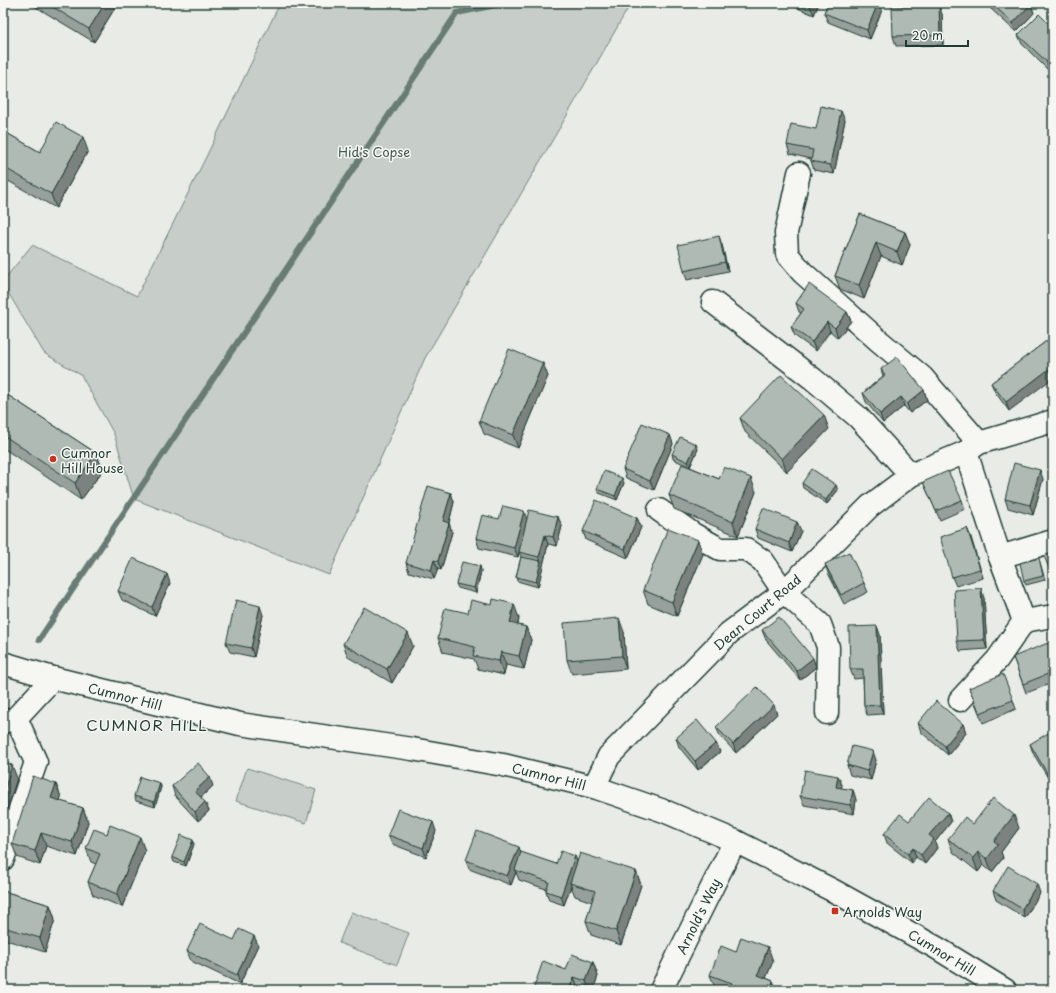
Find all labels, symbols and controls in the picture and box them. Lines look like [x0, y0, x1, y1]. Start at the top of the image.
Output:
scale bar [906, 22, 968, 48]
text: 20 m [912, 26, 943, 44]
park label: Hid's Copse [338, 142, 410, 161]
place label: Cumnor Hill House [61, 443, 124, 477]
marker: Cumnor Hill House [48, 454, 58, 464]
street label: Dean Court Road [709, 570, 805, 654]
street label: Cumnor Hill [86, 678, 164, 714]
district label: CUMNOR HILL [86, 713, 208, 736]
street label: Cumnor Hill [510, 758, 588, 794]
street label: Arnold's Way [671, 875, 725, 957]
place label: Arnolds Way [843, 902, 922, 921]
marker: Arnolds Way [830, 906, 840, 916]
street label: Cumnor Hill [905, 924, 979, 980]

